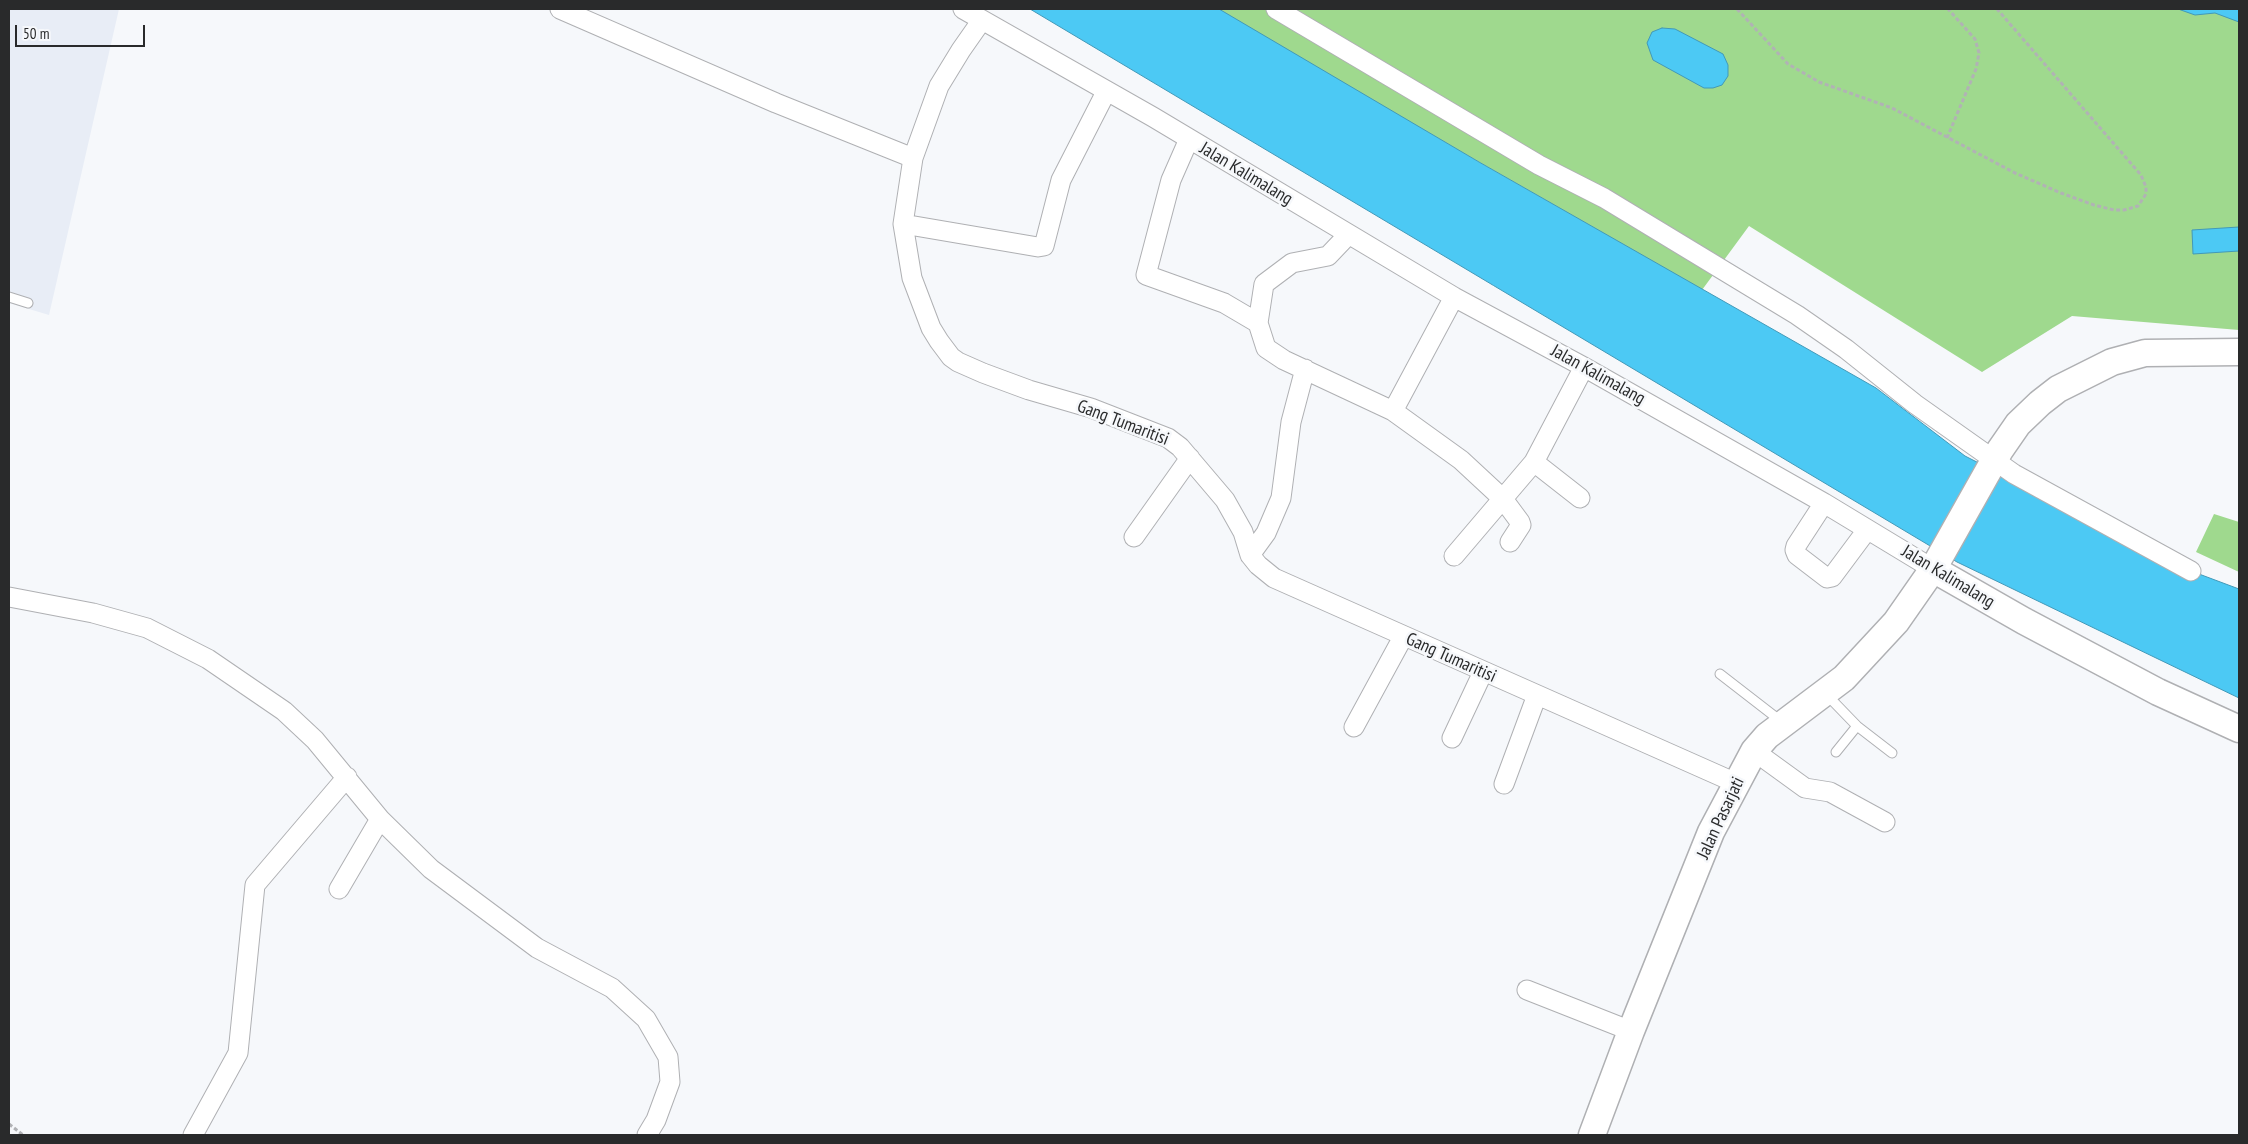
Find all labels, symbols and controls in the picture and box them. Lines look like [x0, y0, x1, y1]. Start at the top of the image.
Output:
scale bar [18, 15, 148, 47]
text: 50 m [23, 24, 49, 43]
street label: Jalan Kalimalang [1196, 138, 1296, 210]
street label: Jalan Kalimalang [1547, 340, 1649, 410]
street label: Gang Tumaritisi [1074, 396, 1172, 450]
street label: Jalan Kalimalang [1898, 541, 1998, 613]
street label: Gang Tumaritisi [1403, 629, 1499, 687]
street label: Jalan Pasarjati [1693, 774, 1749, 862]

